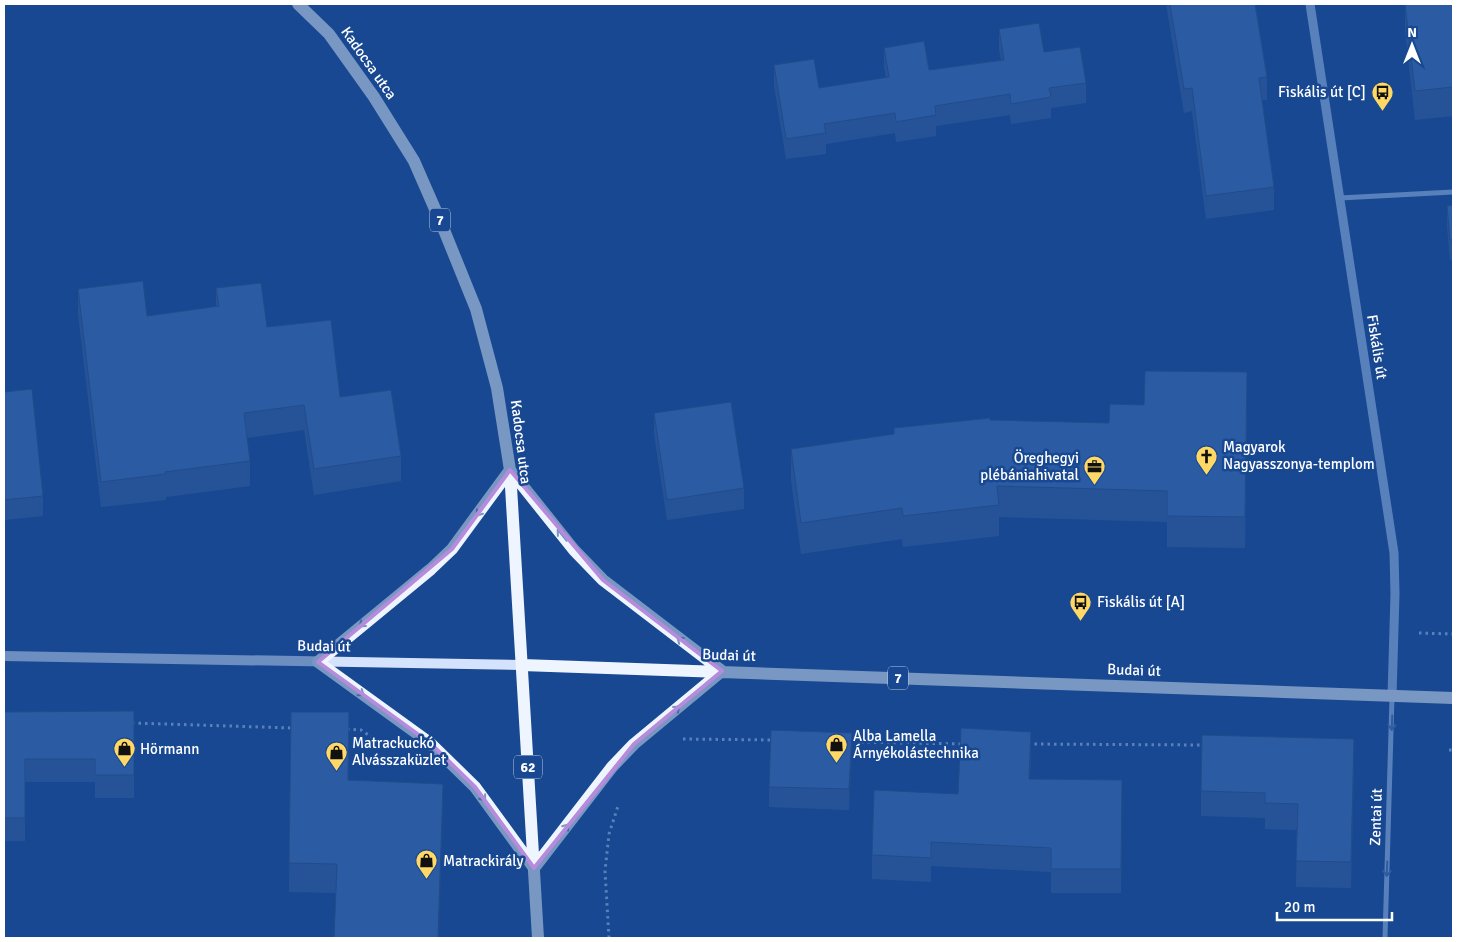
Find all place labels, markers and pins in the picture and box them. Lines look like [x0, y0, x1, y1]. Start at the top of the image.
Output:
bus stop icon: Fiskális út [C] [1370, 80, 1394, 111]
place label: Fiskális út [C] [1278, 83, 1366, 101]
place label: Magyarok Nagyasszonya-templom [1223, 438, 1375, 473]
church icon: Magyarok Nagyasszonya-templom [1195, 444, 1219, 475]
place label: Öreghegyi plébániahivatal [980, 449, 1079, 484]
office icon: Öreghegyi plébániahivatal [1083, 455, 1107, 486]
bus stop icon: Fiskális út [A] [1069, 590, 1093, 621]
place label: Fiskális út [A] [1097, 593, 1185, 611]
place label: Alba Lamella Árnyékolástechnika [853, 727, 979, 762]
shop icon: Alba Lamella Árnyékolástechnika [825, 733, 849, 764]
place label: Matrackuckó Alvásszaküzlet [352, 734, 446, 769]
shop icon: Hörmann [112, 737, 136, 768]
place label: Hörmann [140, 740, 199, 758]
shop icon: Matrackuckó Alvásszaküzlet [324, 740, 348, 771]
shop icon: Matrackirály [415, 849, 439, 880]
place label: Matrackirály [443, 852, 524, 870]

